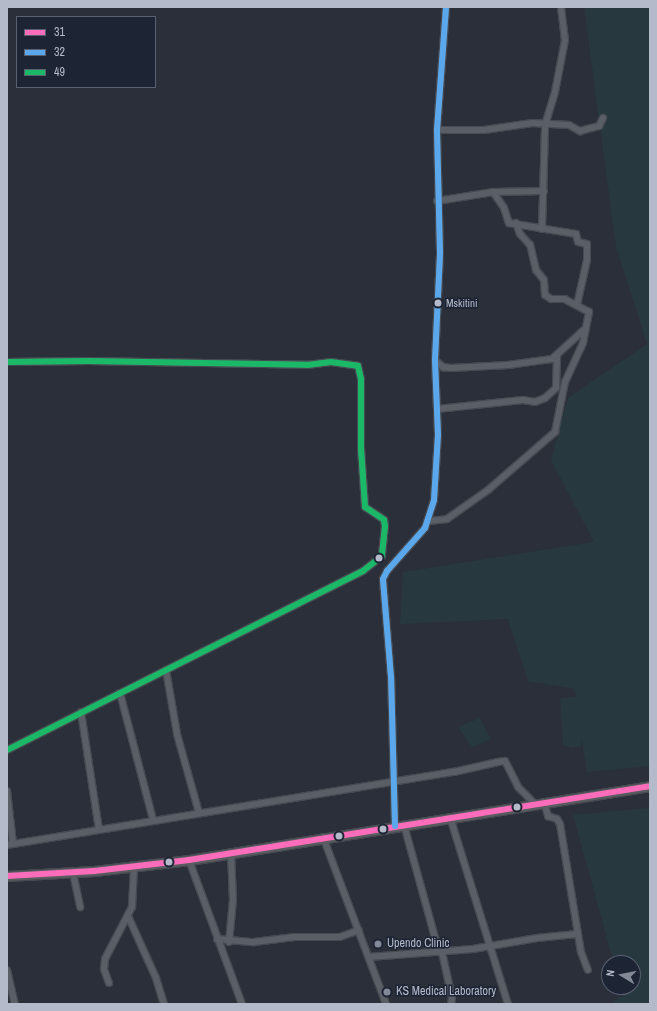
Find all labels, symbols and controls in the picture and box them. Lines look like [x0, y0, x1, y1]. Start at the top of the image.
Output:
legend [16, 16, 156, 88]
text: 31 [54, 24, 65, 40]
text: 32 [54, 44, 65, 60]
text: 49 [54, 64, 65, 80]
place label: Mskitini [446, 296, 478, 310]
marker: Mskitini [433, 298, 443, 308]
unlabelled marker [374, 553, 384, 563]
unlabelled marker [512, 802, 522, 812]
unlabelled marker [378, 824, 388, 834]
unlabelled marker [334, 831, 344, 841]
unlabelled marker [164, 857, 174, 867]
place label: Upendo Clinic [387, 937, 449, 951]
marker: Upendo Clinic [372, 938, 384, 950]
north arrow [601, 955, 641, 995]
text: N [603, 969, 618, 978]
place label: KS Medical Laboratory [396, 985, 496, 999]
marker: KS Medical Laboratory [381, 986, 393, 998]

